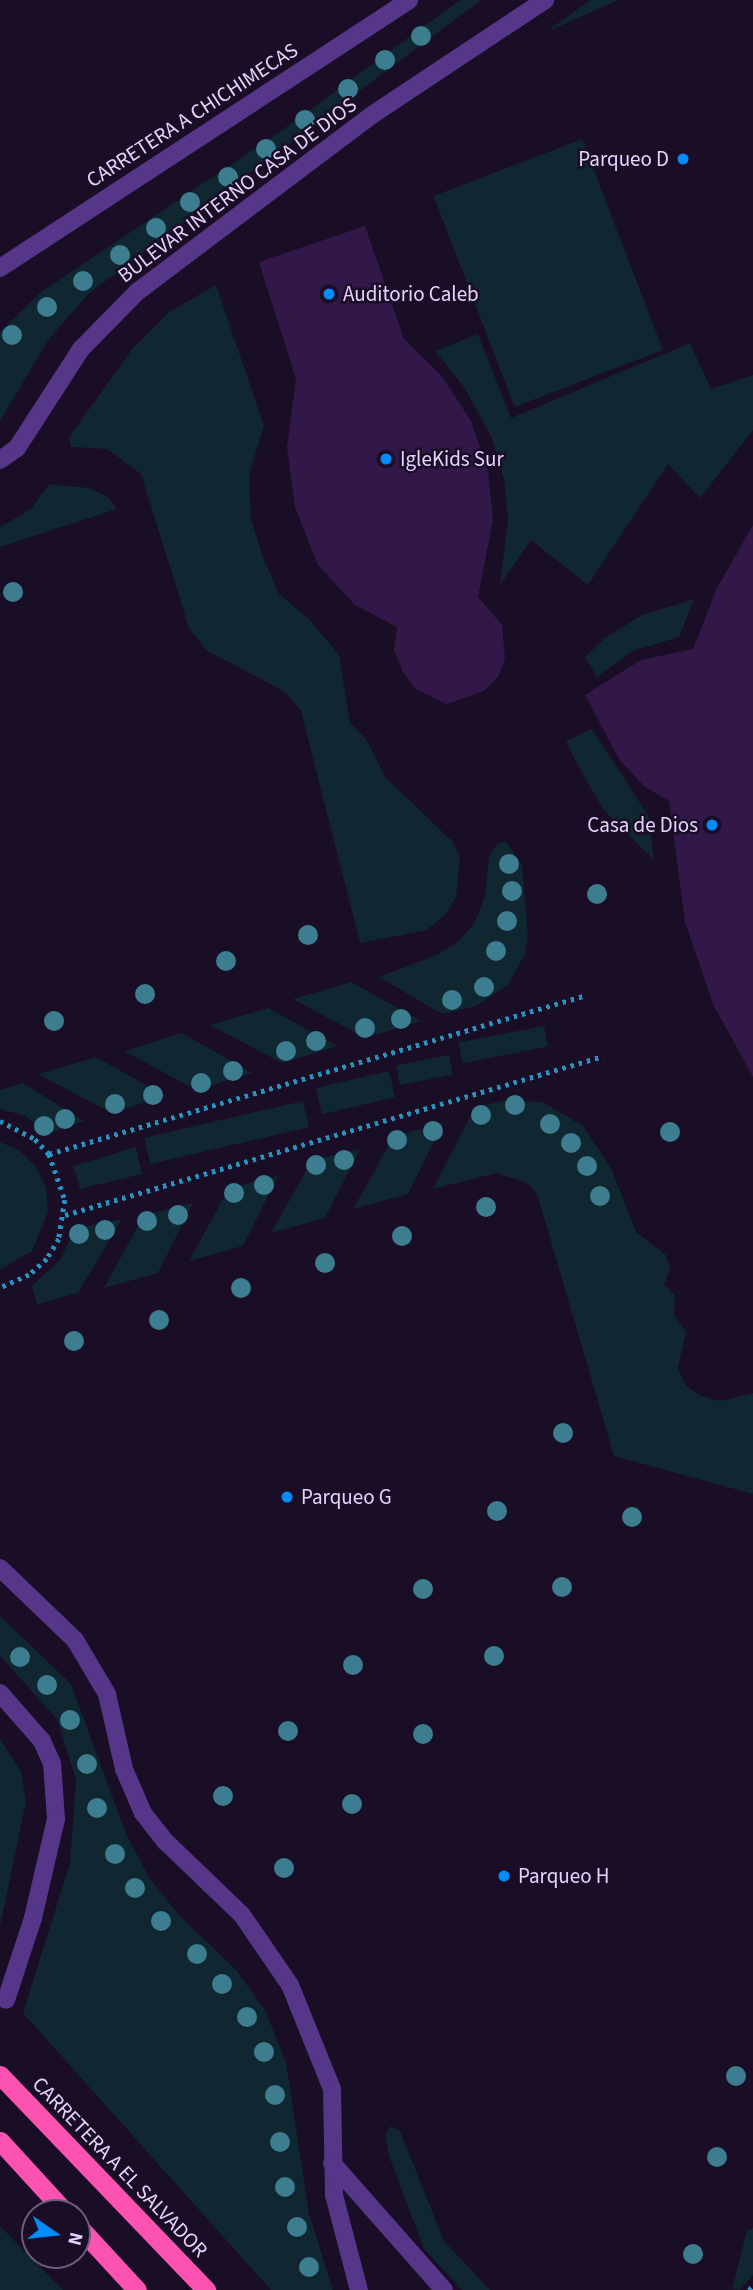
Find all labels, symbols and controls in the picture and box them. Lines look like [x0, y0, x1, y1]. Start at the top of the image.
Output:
street label: CARRETERA A CHICHIMECAS [82, 37, 302, 193]
street label: BULEVAR INTERNO CASA DE DIOS [113, 92, 361, 288]
place label: Parqueo D [578, 146, 669, 172]
marker: Parqueo D [675, 151, 691, 167]
place label: Auditorio Caleb [343, 281, 479, 307]
marker: Auditorio Caleb [321, 286, 337, 302]
place label: IgleKids Sur [400, 446, 504, 472]
marker: IgleKids Sur [378, 451, 394, 467]
place label: Casa de Dios [587, 812, 698, 838]
marker: Casa de Dios [704, 817, 720, 833]
place label: Parqueo G [301, 1484, 392, 1510]
marker: Parqueo G [279, 1489, 295, 1505]
place label: Parqueo H [518, 1863, 609, 1889]
marker: Parqueo H [496, 1868, 512, 1884]
street label: CARRETERA A EL SALVADOR [27, 2071, 213, 2263]
north arrow [21, 2199, 91, 2269]
text: N [60, 2229, 90, 2248]

